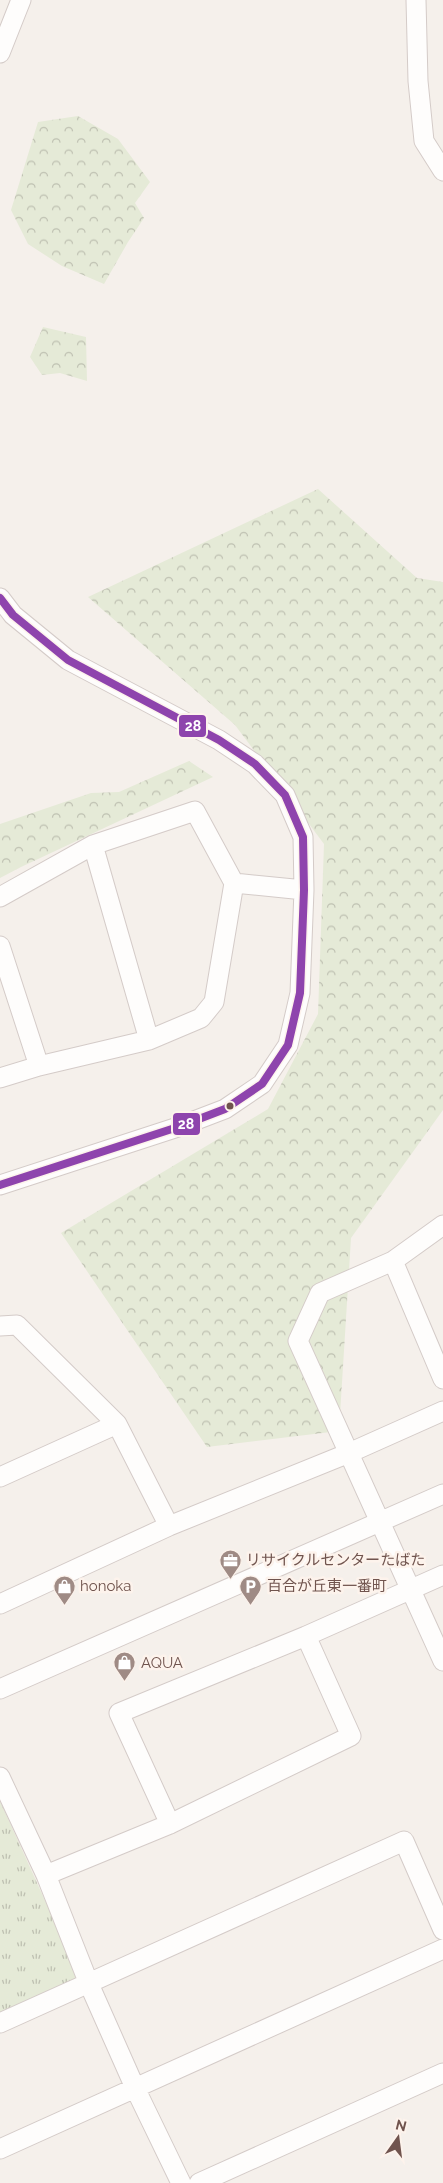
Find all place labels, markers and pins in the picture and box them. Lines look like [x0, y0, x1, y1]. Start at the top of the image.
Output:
unlabelled marker [225, 1101, 235, 1111]
office icon: リサイクルセンターたばた [218, 1548, 242, 1579]
place label: リサイクルセンターたばた [246, 1551, 425, 1569]
shop icon: honoka [52, 1574, 76, 1605]
parking icon: 百合が丘東一番町 [239, 1574, 263, 1605]
place label: honoka [80, 1577, 131, 1595]
place label: 百合が丘東一番町 [267, 1577, 387, 1595]
shop icon: AQUA [113, 1651, 137, 1682]
place label: AQUA [141, 1654, 183, 1672]

